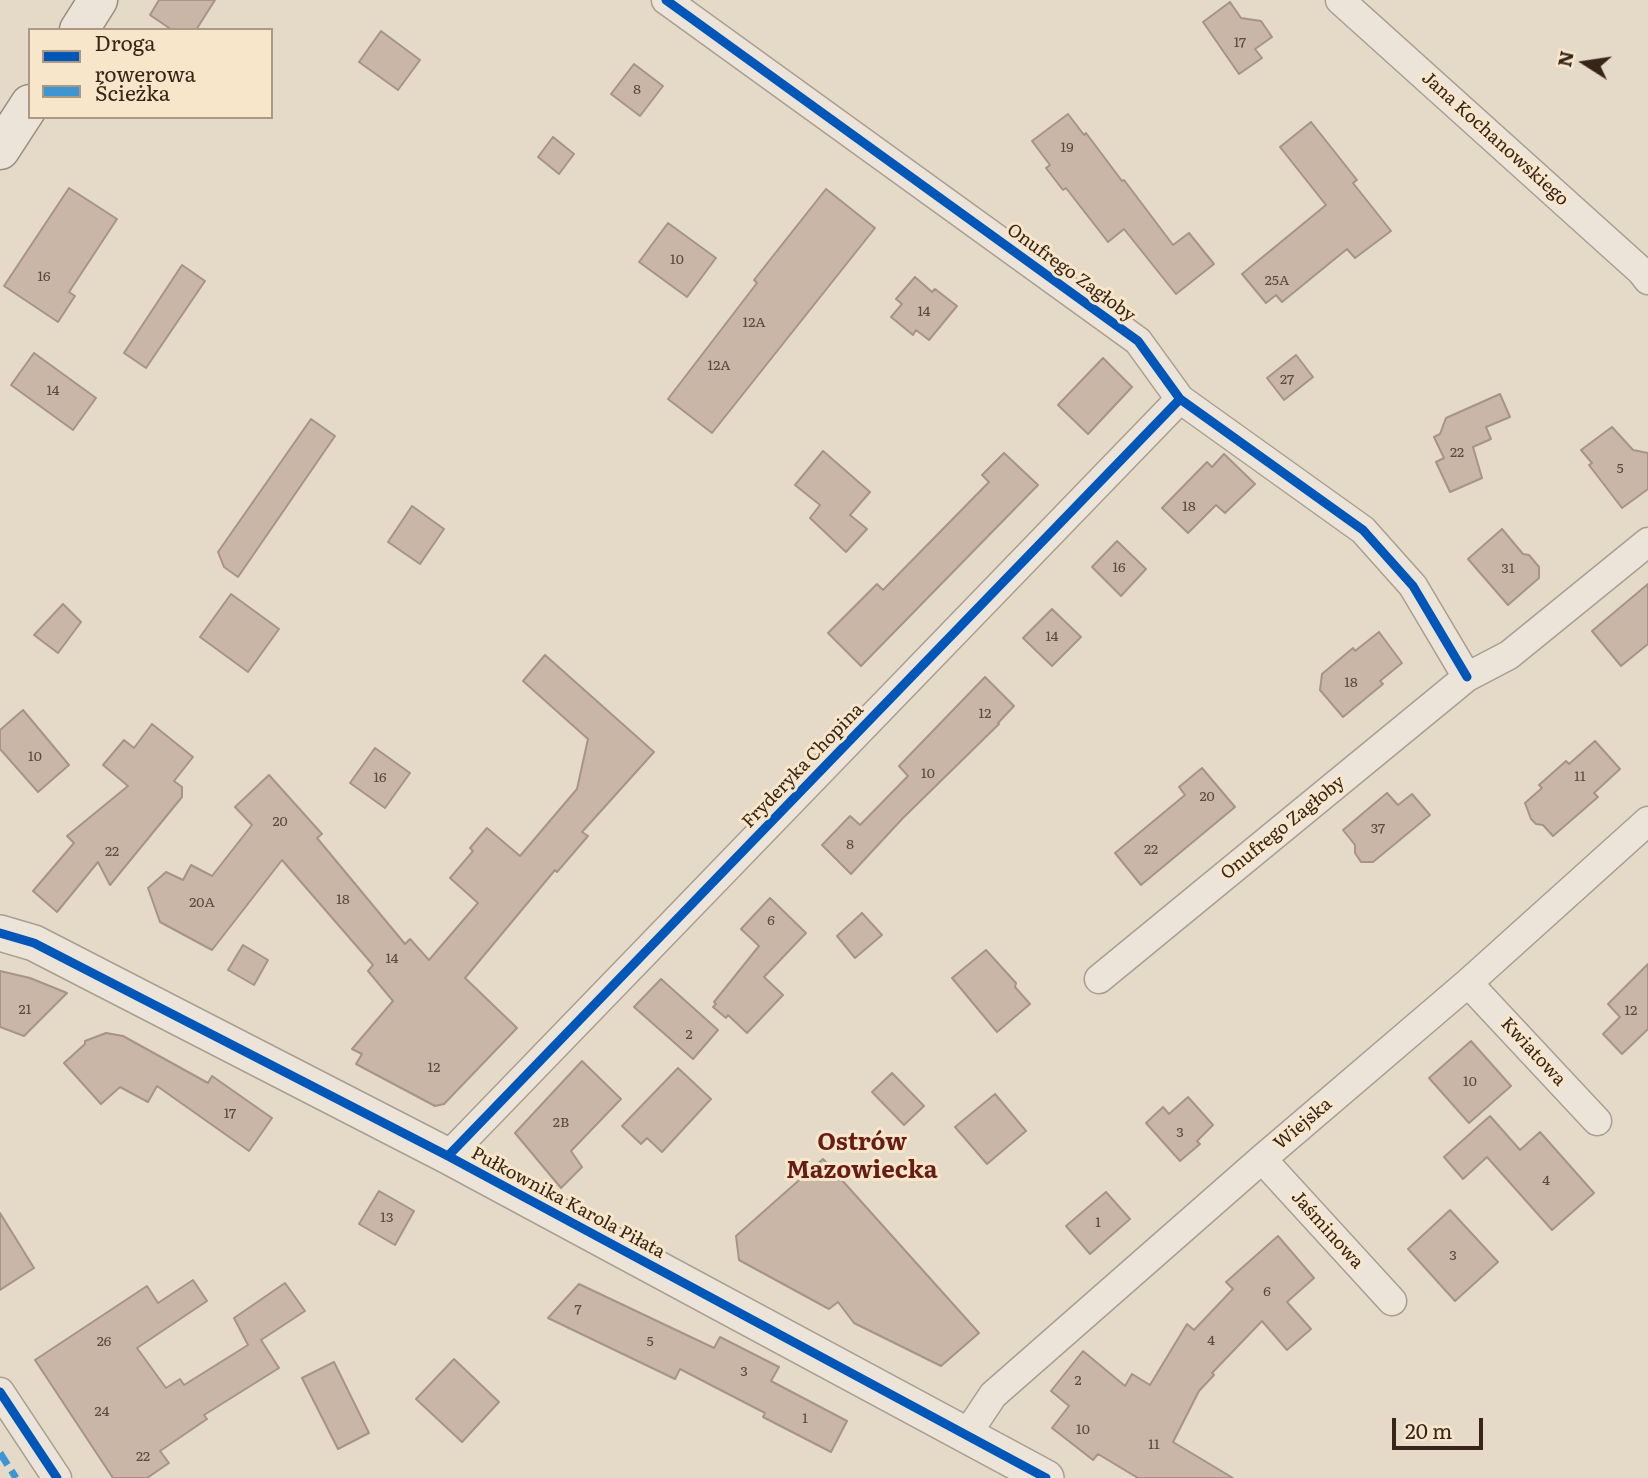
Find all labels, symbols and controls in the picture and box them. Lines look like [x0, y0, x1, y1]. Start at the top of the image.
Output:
text: Droga rowerowa [95, 26, 196, 88]
legend [28, 28, 273, 119]
north arrow [1550, 28, 1620, 98]
house number: 17 [1234, 35, 1246, 51]
text: N [1549, 48, 1580, 69]
street label: Jana Kochanowskiego [1417, 67, 1573, 211]
text: Ścieżka [95, 76, 170, 107]
house number: 8 [633, 82, 641, 98]
house number: 19 [1060, 140, 1074, 156]
street label: Onufrego Zagłoby [1003, 219, 1139, 327]
house number: 10 [670, 252, 684, 268]
house number: 16 [37, 269, 51, 285]
house number: 25A [1265, 273, 1289, 289]
house number: 14 [918, 304, 930, 320]
house number: 12A [742, 315, 766, 331]
house number: 12A [707, 358, 731, 374]
house number: 27 [1280, 372, 1294, 388]
house number: 14 [47, 383, 59, 399]
house number: 22 [1450, 445, 1464, 461]
house number: 5 [1616, 461, 1624, 477]
house number: 18 [1182, 499, 1196, 515]
house number: 16 [1112, 560, 1126, 576]
house number: 31 [1501, 561, 1515, 577]
house number: 14 [1046, 629, 1058, 645]
house number: 18 [1344, 675, 1358, 691]
street label: Fryderyka Chopina [738, 699, 868, 833]
house number: 12 [979, 706, 991, 722]
house number: 10 [28, 749, 42, 765]
house number: 10 [921, 766, 935, 782]
house number: 11 [1574, 769, 1586, 785]
house number: 16 [373, 770, 387, 786]
street label: Onufrego Zagłoby [1217, 771, 1349, 885]
house number: 20 [1199, 789, 1215, 805]
house number: 20 [272, 814, 288, 830]
house number: 37 [1371, 821, 1385, 837]
house number: 8 [846, 837, 854, 853]
house number: 22 [1144, 842, 1158, 858]
house number: 22 [105, 844, 119, 860]
house number: 18 [336, 892, 350, 908]
house number: 20A [189, 895, 215, 911]
house number: 6 [767, 913, 775, 929]
house number: 14 [386, 951, 398, 967]
house number: 21 [19, 1002, 31, 1018]
house number: 12 [1625, 1003, 1637, 1019]
street label: Kwiatowa [1496, 1013, 1570, 1091]
house number: 2 [685, 1027, 693, 1043]
house number: 12 [428, 1060, 440, 1076]
house number: 10 [1463, 1074, 1477, 1090]
street label: Wiejska [1270, 1094, 1336, 1154]
house number: 17 [224, 1106, 236, 1122]
house number: 2B [553, 1115, 569, 1131]
house number: 3 [1176, 1125, 1184, 1141]
district label: Ostrów Mazowiecka [786, 1129, 938, 1185]
street label: Pułkownika Karola Piłata [467, 1143, 669, 1263]
house number: 4 [1542, 1173, 1550, 1189]
street label: Jaśminowa [1286, 1187, 1368, 1273]
house number: 13 [380, 1210, 394, 1226]
house number: 1 [1095, 1215, 1101, 1231]
house number: 3 [1449, 1248, 1457, 1264]
house number: 6 [1263, 1284, 1271, 1300]
house number: 7 [574, 1302, 582, 1318]
house number: 4 [1207, 1333, 1215, 1349]
house number: 26 [97, 1334, 111, 1350]
house number: 5 [646, 1334, 654, 1350]
house number: 3 [740, 1364, 748, 1380]
house number: 2 [1074, 1373, 1082, 1389]
house number: 24 [95, 1404, 109, 1420]
scale bar [1396, 1404, 1487, 1448]
house number: 1 [802, 1411, 808, 1427]
text: 20 m [1405, 1414, 1452, 1445]
house number: 10 [1076, 1422, 1090, 1438]
house number: 11 [1148, 1437, 1160, 1453]
house number: 22 [136, 1449, 150, 1465]

